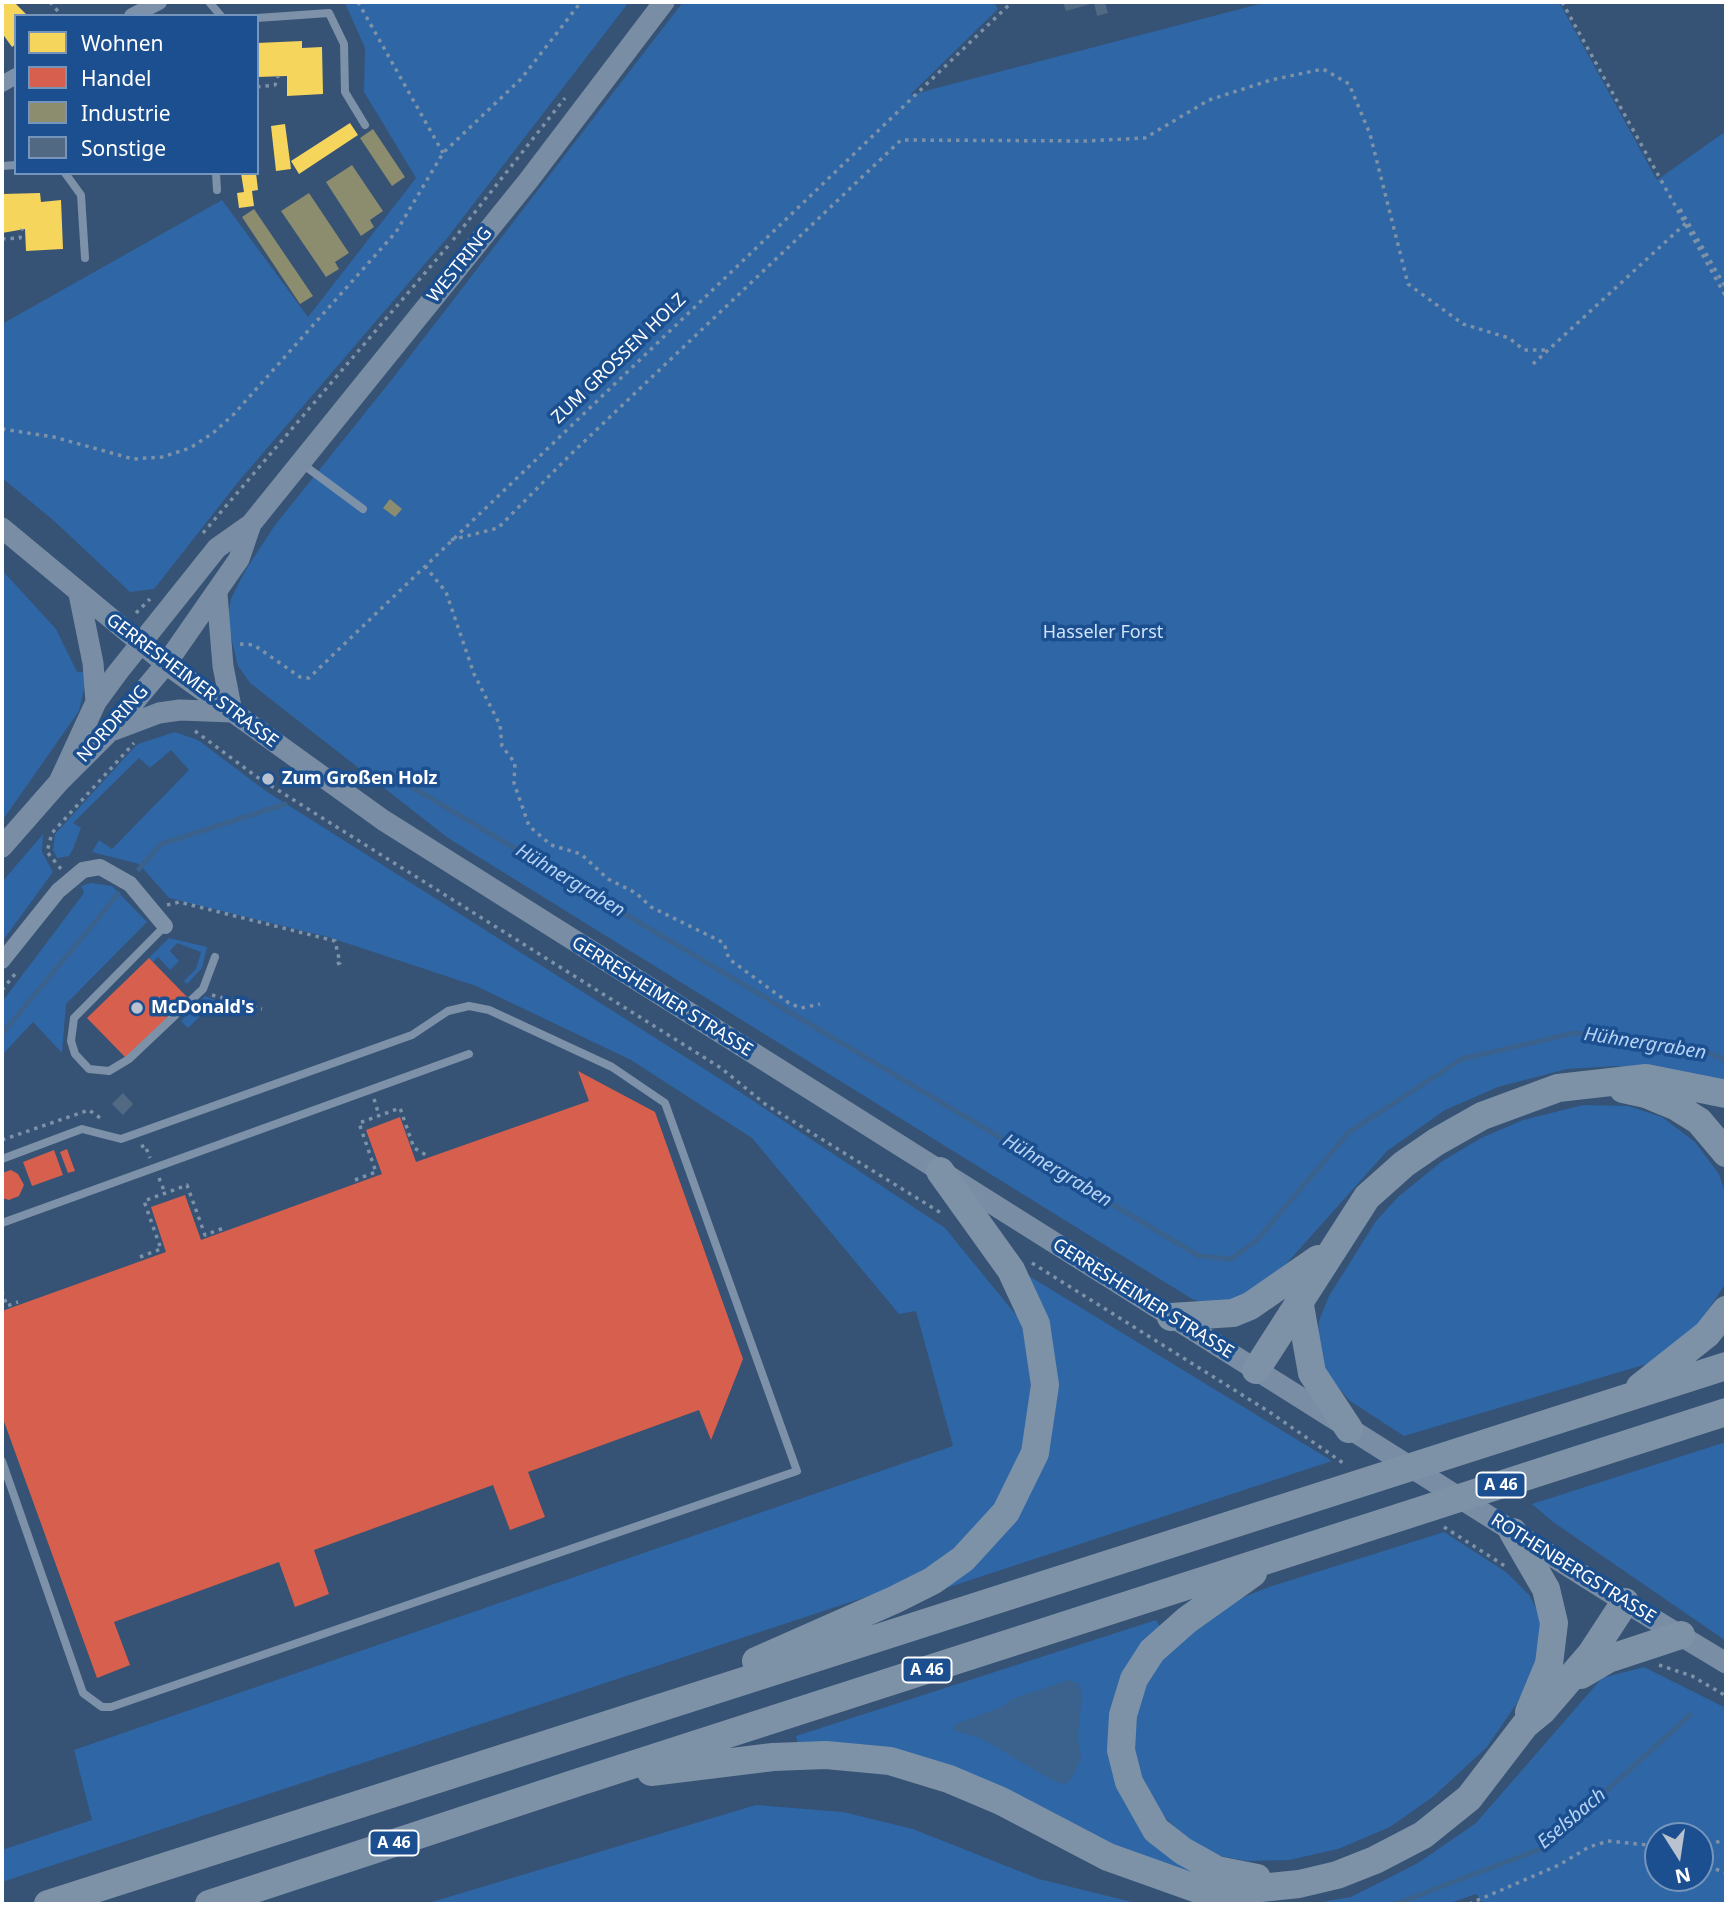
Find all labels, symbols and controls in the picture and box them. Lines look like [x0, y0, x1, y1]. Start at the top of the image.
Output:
legend [14, 14, 259, 175]
text: Wohnen [81, 29, 164, 57]
text: Handel [81, 64, 152, 92]
text: Industrie [81, 99, 171, 127]
text: Sonstige [81, 134, 166, 162]
street label: WESTRING [423, 223, 497, 307]
street label: ZUM GROSSEN HOLZ [547, 289, 691, 429]
street label: GERRESHEIMER STRASSE [102, 609, 282, 753]
park label: Hasseler Forst [1043, 622, 1163, 644]
street label: NORDRING [73, 681, 153, 767]
place label: Zum Großen Holz [282, 768, 437, 790]
marker: Zum Großen Holz [260, 771, 276, 787]
water label: Hühnergraben [511, 839, 629, 923]
street label: GERRESHEIMER STRASSE [567, 932, 757, 1062]
place label: McDonald's [151, 997, 254, 1019]
marker: McDonald's [129, 1000, 145, 1016]
water label: Hühnergraben [1582, 1023, 1708, 1065]
water label: Hühnergraben [998, 1129, 1116, 1213]
street label: GERRESHEIMER STRASSE [1048, 1234, 1238, 1364]
road number: A 46 [1476, 1472, 1526, 1498]
street label: ROTHENBERGSTRASSE [1487, 1509, 1659, 1629]
road number: A 46 [902, 1658, 951, 1682]
water label: Eselsbach [1533, 1784, 1611, 1854]
north arrow [1644, 1822, 1714, 1892]
road number: A 46 [370, 1830, 418, 1856]
text: N [1673, 1861, 1693, 1890]

